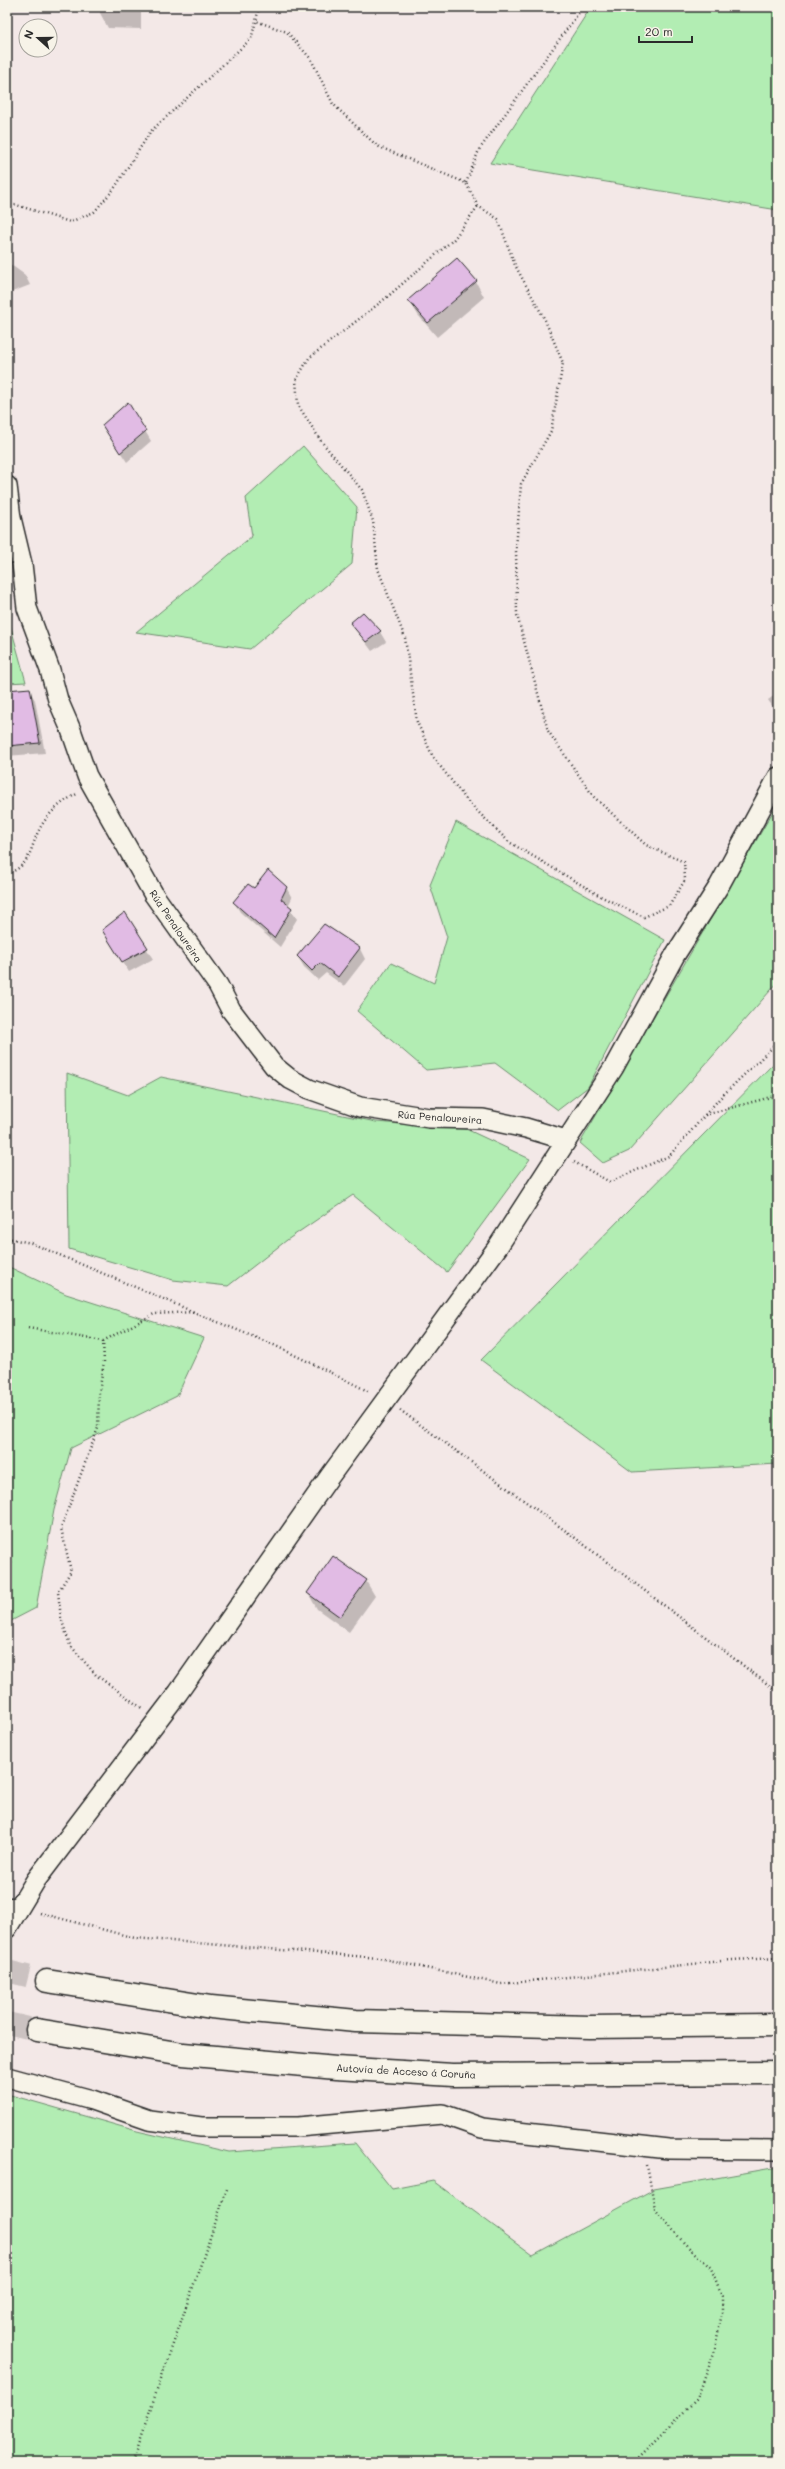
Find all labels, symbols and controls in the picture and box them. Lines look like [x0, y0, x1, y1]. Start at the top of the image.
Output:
north arrow [18, 18, 58, 58]
scale bar [639, 18, 692, 44]
text: 20 m [645, 23, 673, 39]
text: N [20, 28, 37, 41]
street label: Rúa Penaloureira [146, 887, 206, 965]
street label: Rúa Penaloureira [397, 1107, 483, 1127]
street label: Autovía de Acceso á Coruña [336, 2060, 476, 2082]

